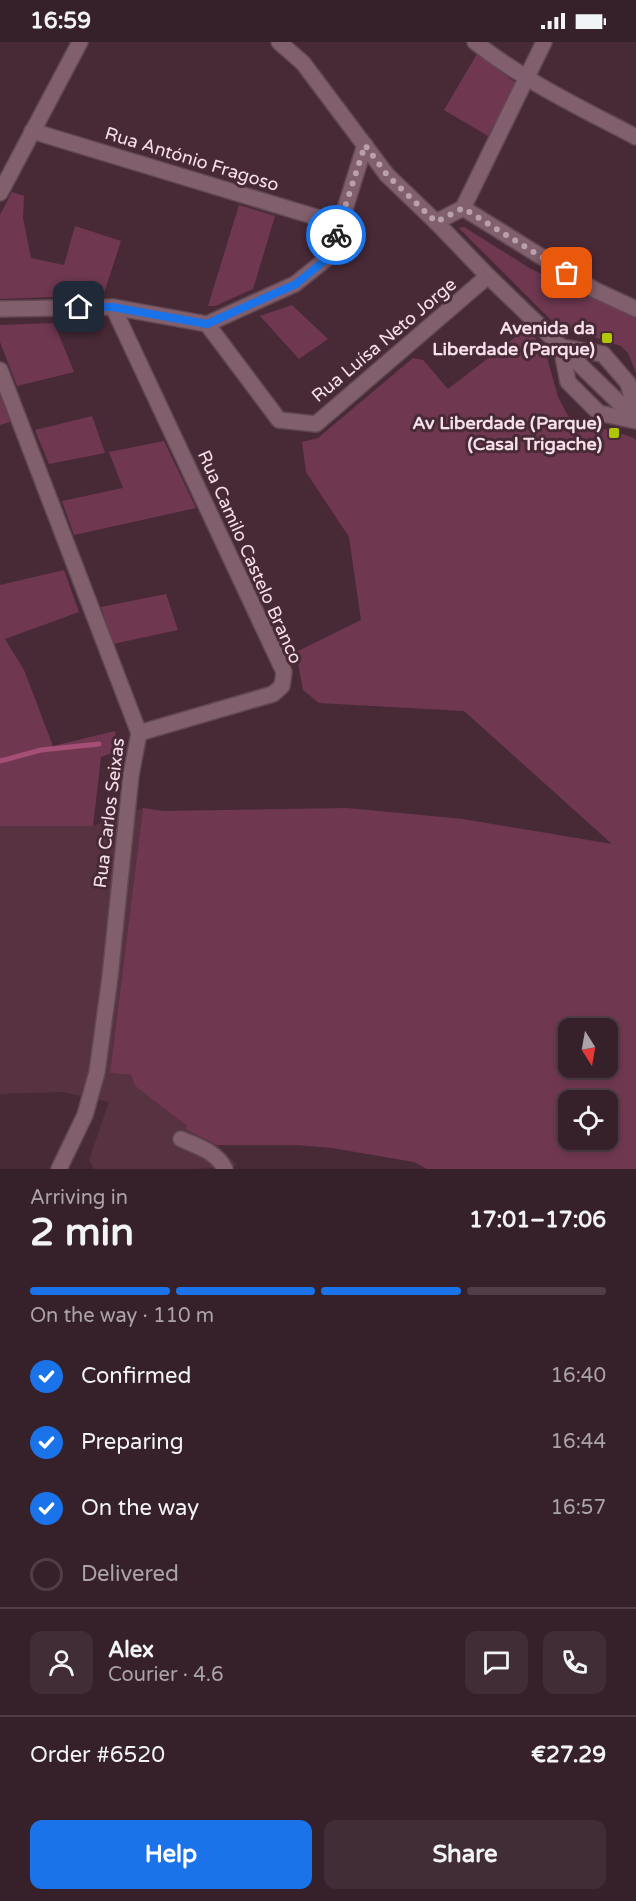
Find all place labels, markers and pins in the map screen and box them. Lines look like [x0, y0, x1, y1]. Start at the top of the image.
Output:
pin [541, 247, 592, 298]
pin [53, 281, 104, 332]
place label: Avenida da Liberdade (Parque) [432, 317, 595, 360]
marker: Avenida da Liberdade (Parque) [600, 331, 614, 345]
place label: Av Liberdade (Parque) (Casal Trigache) [412, 412, 602, 455]
marker: Av Liberdade (Parque) (Casal Trigache) [607, 426, 621, 440]

